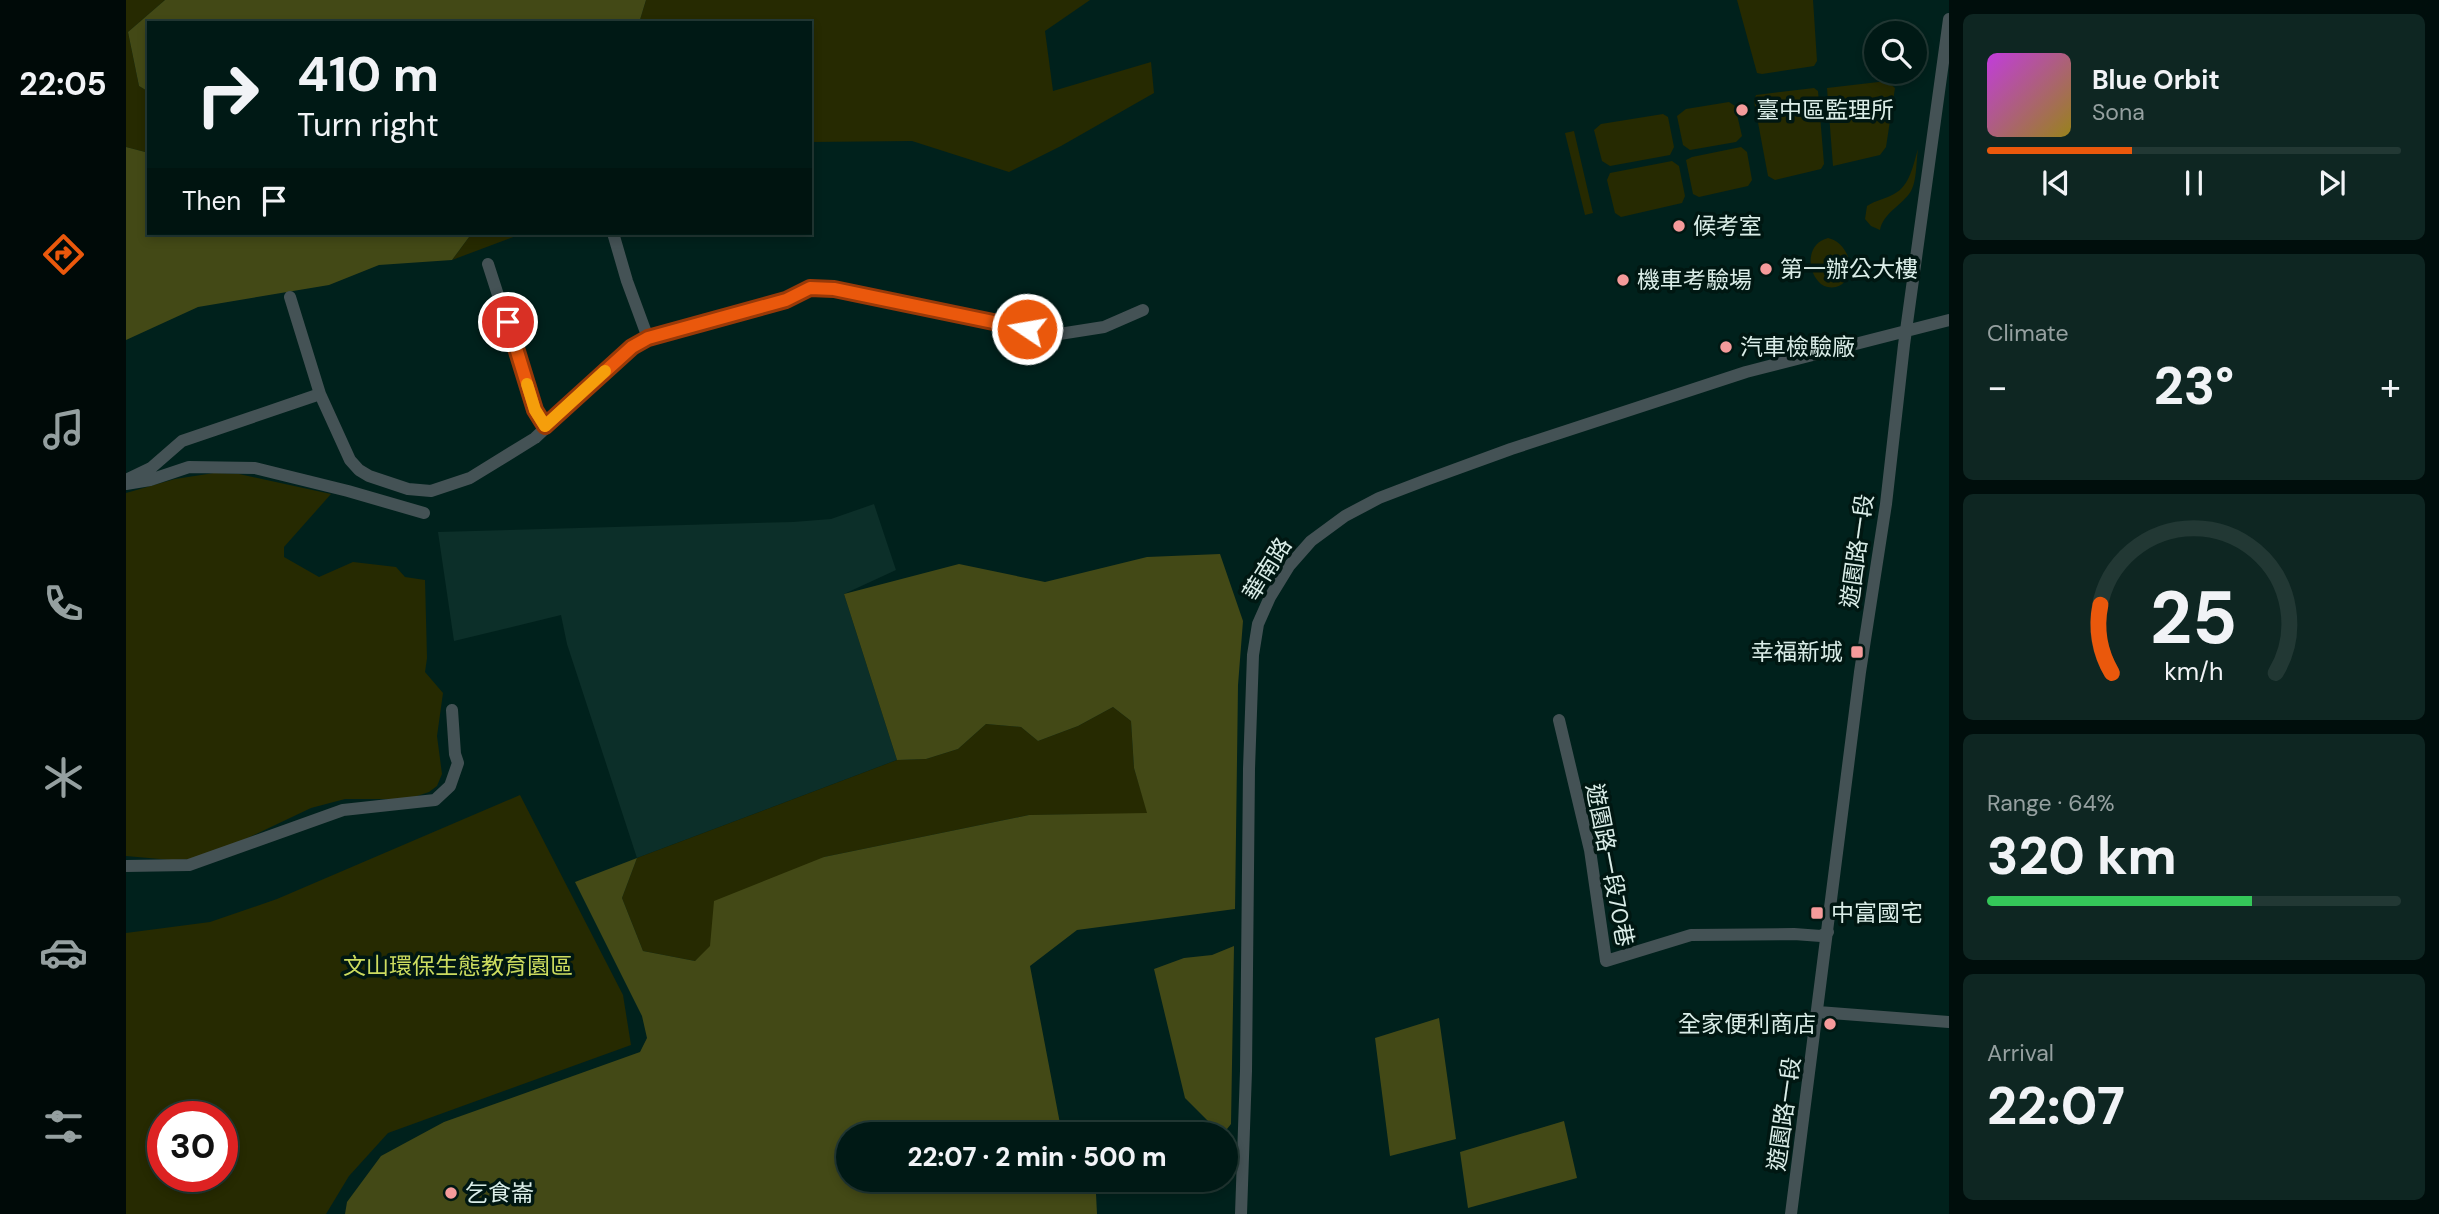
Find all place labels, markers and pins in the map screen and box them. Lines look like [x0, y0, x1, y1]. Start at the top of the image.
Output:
place label: 臺中區監理所 [1756, 95, 1894, 125]
marker: 臺中區監理所 [1734, 102, 1750, 118]
place label: 候考室 [1693, 211, 1762, 241]
marker: 候考室 [1671, 218, 1687, 234]
place label: 第一辦公大樓 [1780, 254, 1918, 284]
marker: 第一辦公大樓 [1758, 261, 1774, 277]
place label: 機車考驗場 [1637, 265, 1752, 295]
marker: 機車考驗場 [1615, 272, 1631, 288]
pin [478, 292, 538, 352]
place label: 汽車檢驗廠 [1740, 332, 1855, 362]
marker: 汽車檢驗廠 [1718, 339, 1734, 355]
place label: 幸福新城 [1751, 637, 1843, 667]
marker: 幸福新城 [1849, 644, 1865, 660]
place label: 中富國宅 [1831, 898, 1923, 928]
marker: 中富國宅 [1809, 905, 1825, 921]
place label: 全家便利商店 [1678, 1009, 1816, 1039]
marker: 全家便利商店 [1822, 1016, 1838, 1032]
place label: 乞食崙 [465, 1178, 534, 1208]
marker: 乞食崙 [443, 1185, 459, 1201]

